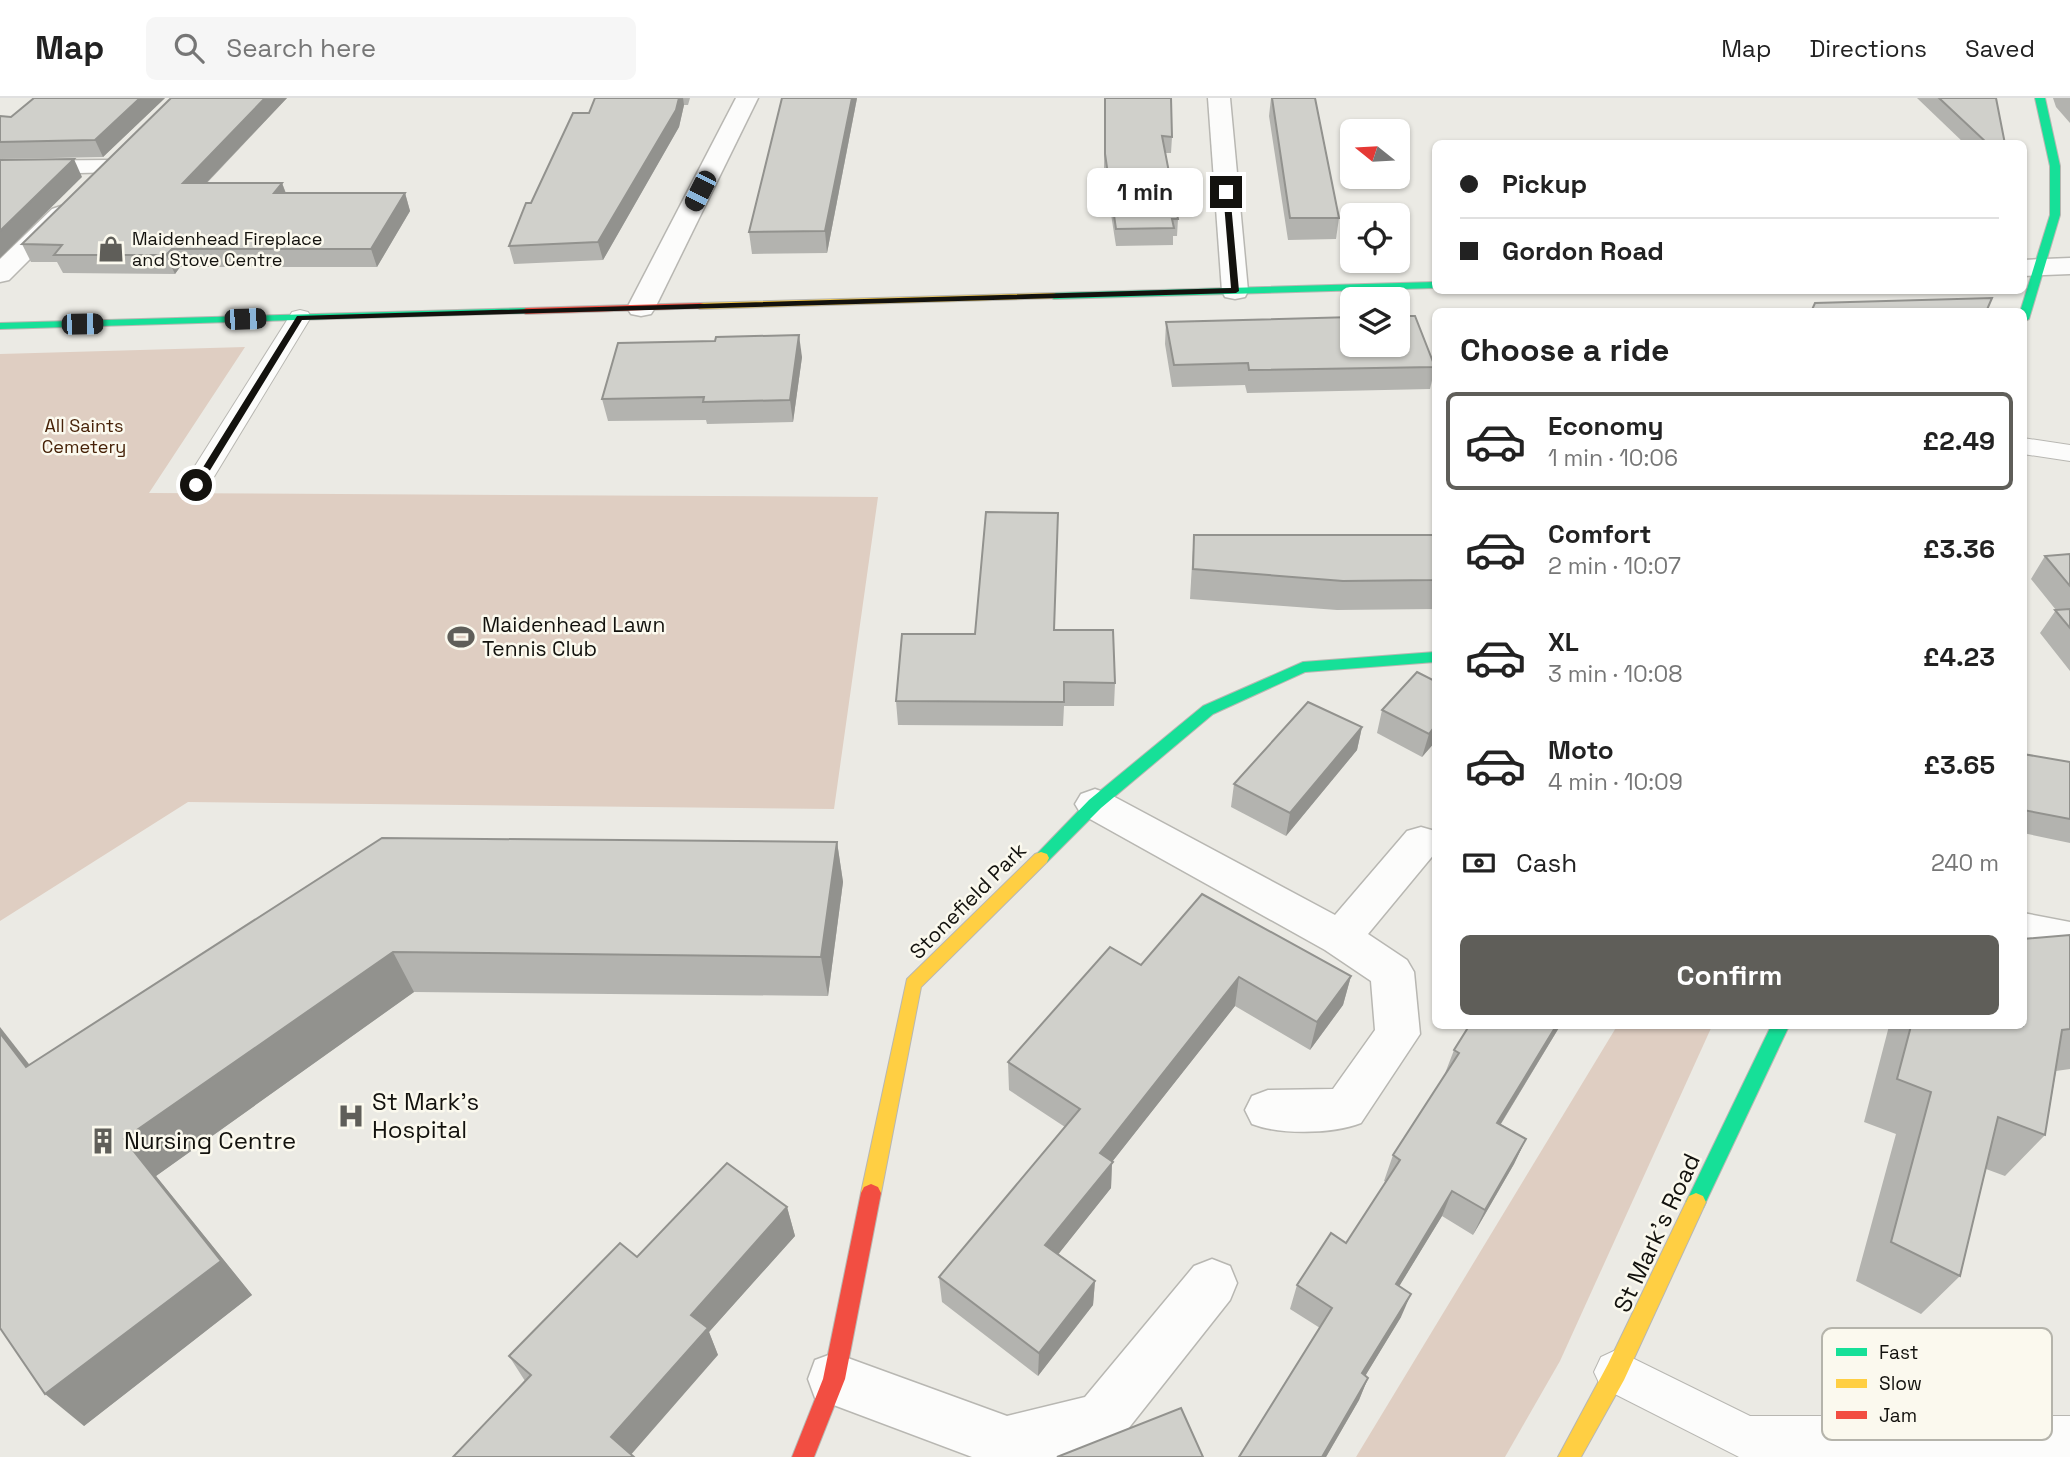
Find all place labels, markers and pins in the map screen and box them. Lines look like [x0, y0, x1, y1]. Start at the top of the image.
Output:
place label: Maidenhead Fireplace and Stove Centre [132, 227, 322, 271]
shop icon: Maidenhead Fireplace and Stove Centre [96, 234, 126, 264]
place label: Maidenhead Lawn Tennis Club [482, 611, 665, 662]
sports icon: Maidenhead Lawn Tennis Club [446, 622, 476, 652]
place label: St Mark's Hospital [372, 1086, 479, 1145]
hospital icon: St Mark's Hospital [336, 1101, 366, 1131]
place label: Nursing Centre [124, 1125, 296, 1156]
building icon: Nursing Centre [88, 1126, 118, 1156]

